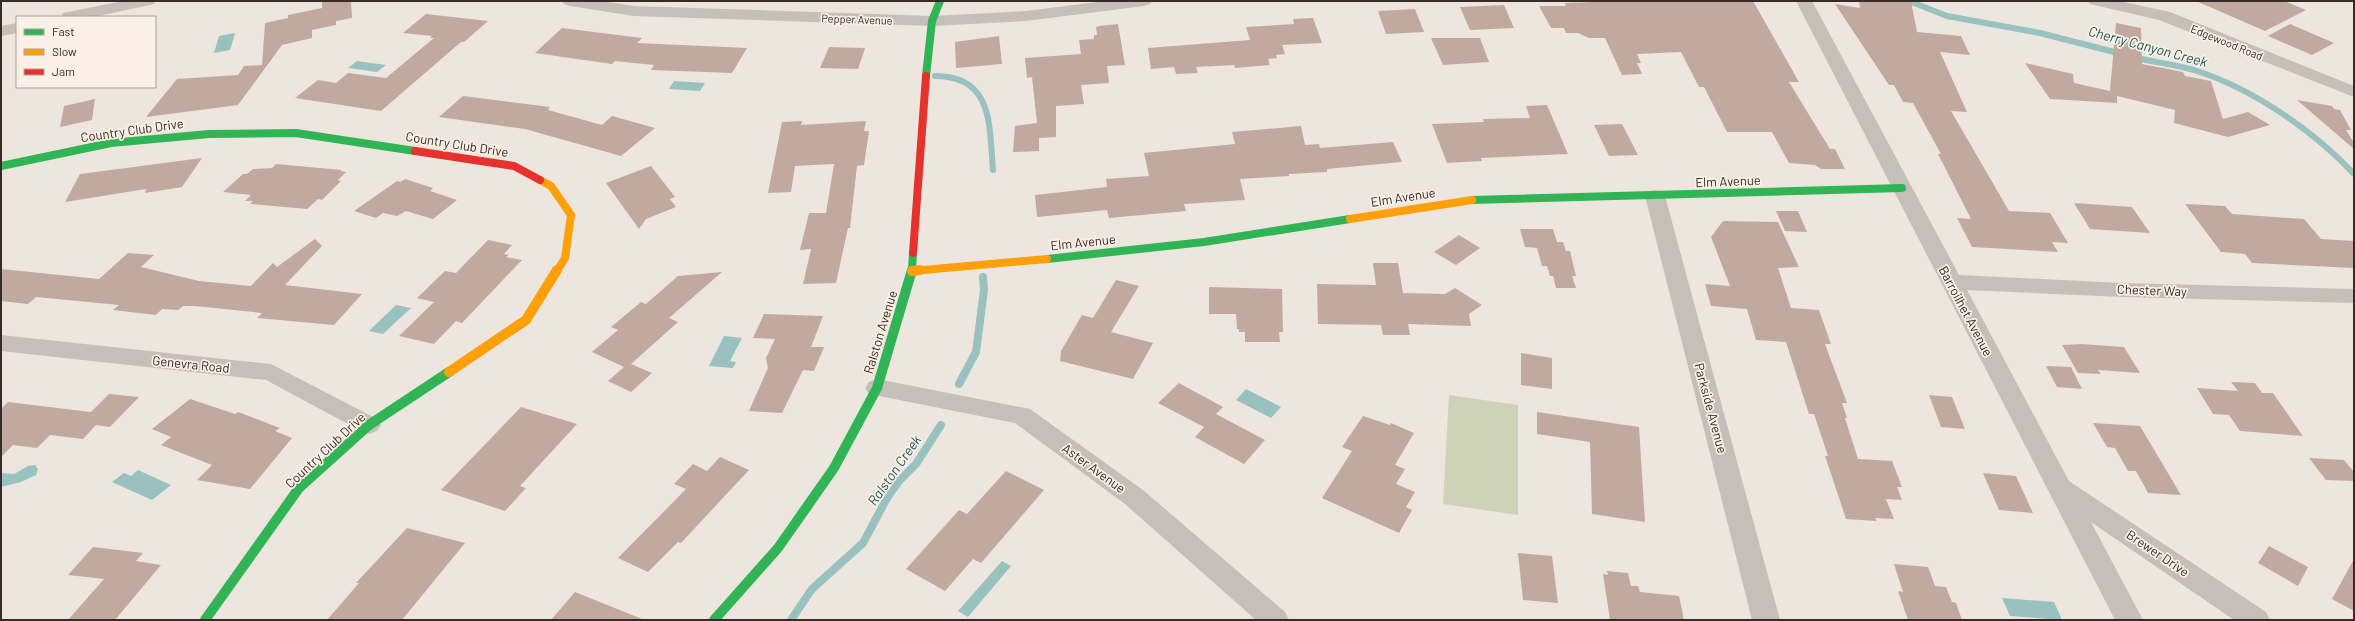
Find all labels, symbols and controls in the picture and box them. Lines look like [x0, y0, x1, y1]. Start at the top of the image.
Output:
street label: Pepper Avenue [821, 11, 893, 27]
legend [16, 16, 156, 88]
water label: Cherry Canyon Creek [2087, 22, 2210, 70]
street label: Edgewood Road [2189, 22, 2265, 62]
text: Fast [52, 24, 75, 38]
text: Slow [52, 44, 77, 58]
text: Jam [52, 64, 75, 78]
street label: Country Club Drive [79, 115, 185, 145]
street label: Country Club Drive [404, 128, 510, 160]
street label: Elm Avenue [1695, 172, 1761, 190]
street label: Elm Avenue [1369, 184, 1437, 210]
street label: Elm Avenue [1050, 231, 1116, 253]
street label: Barroilhet Avenue [1935, 263, 1997, 359]
street label: Chester Way [2117, 281, 2187, 299]
street label: Ralston Avenue [860, 288, 900, 376]
street label: Genevra Road [152, 352, 230, 376]
street label: Parkside Avenue [1691, 361, 1731, 455]
street label: Country Club Drive [282, 409, 368, 491]
water label: Ralston Creek [864, 431, 925, 508]
street label: Aster Avenue [1059, 440, 1129, 496]
street label: Brewer Drive [2124, 526, 2192, 580]

